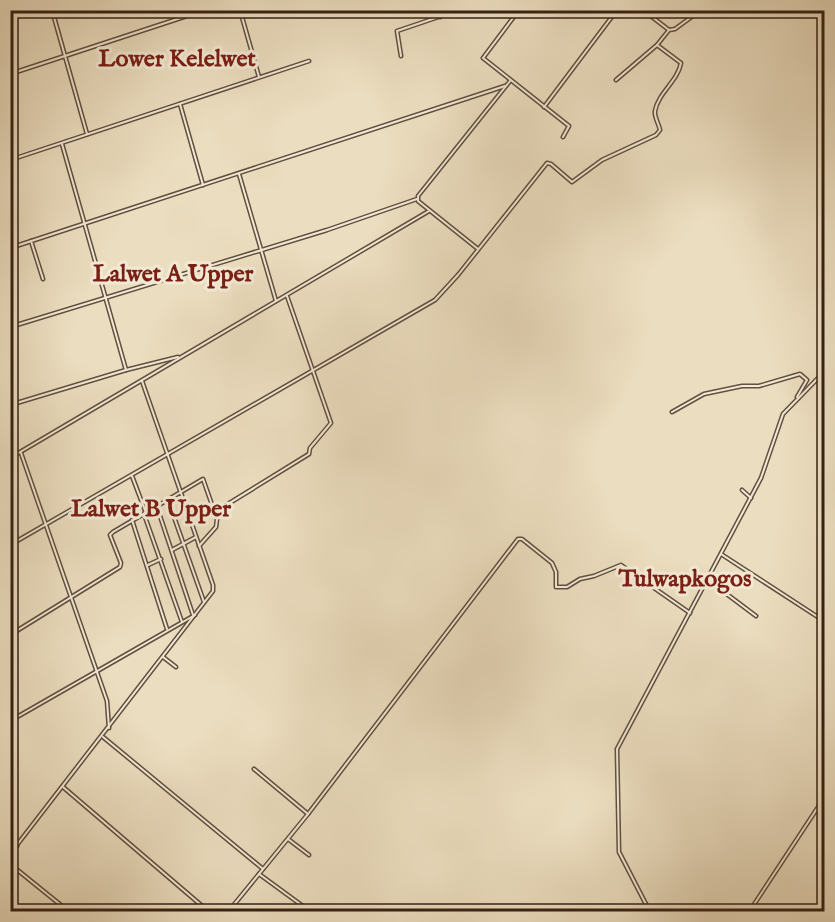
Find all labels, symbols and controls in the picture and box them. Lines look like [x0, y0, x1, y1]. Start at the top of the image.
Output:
district label: Lower Kelelwet [98, 44, 257, 75]
district label: Lalwet A Upper [93, 259, 254, 290]
district label: Lalwet B Upper [71, 494, 231, 525]
district label: Tulwapkogos [618, 564, 752, 595]

